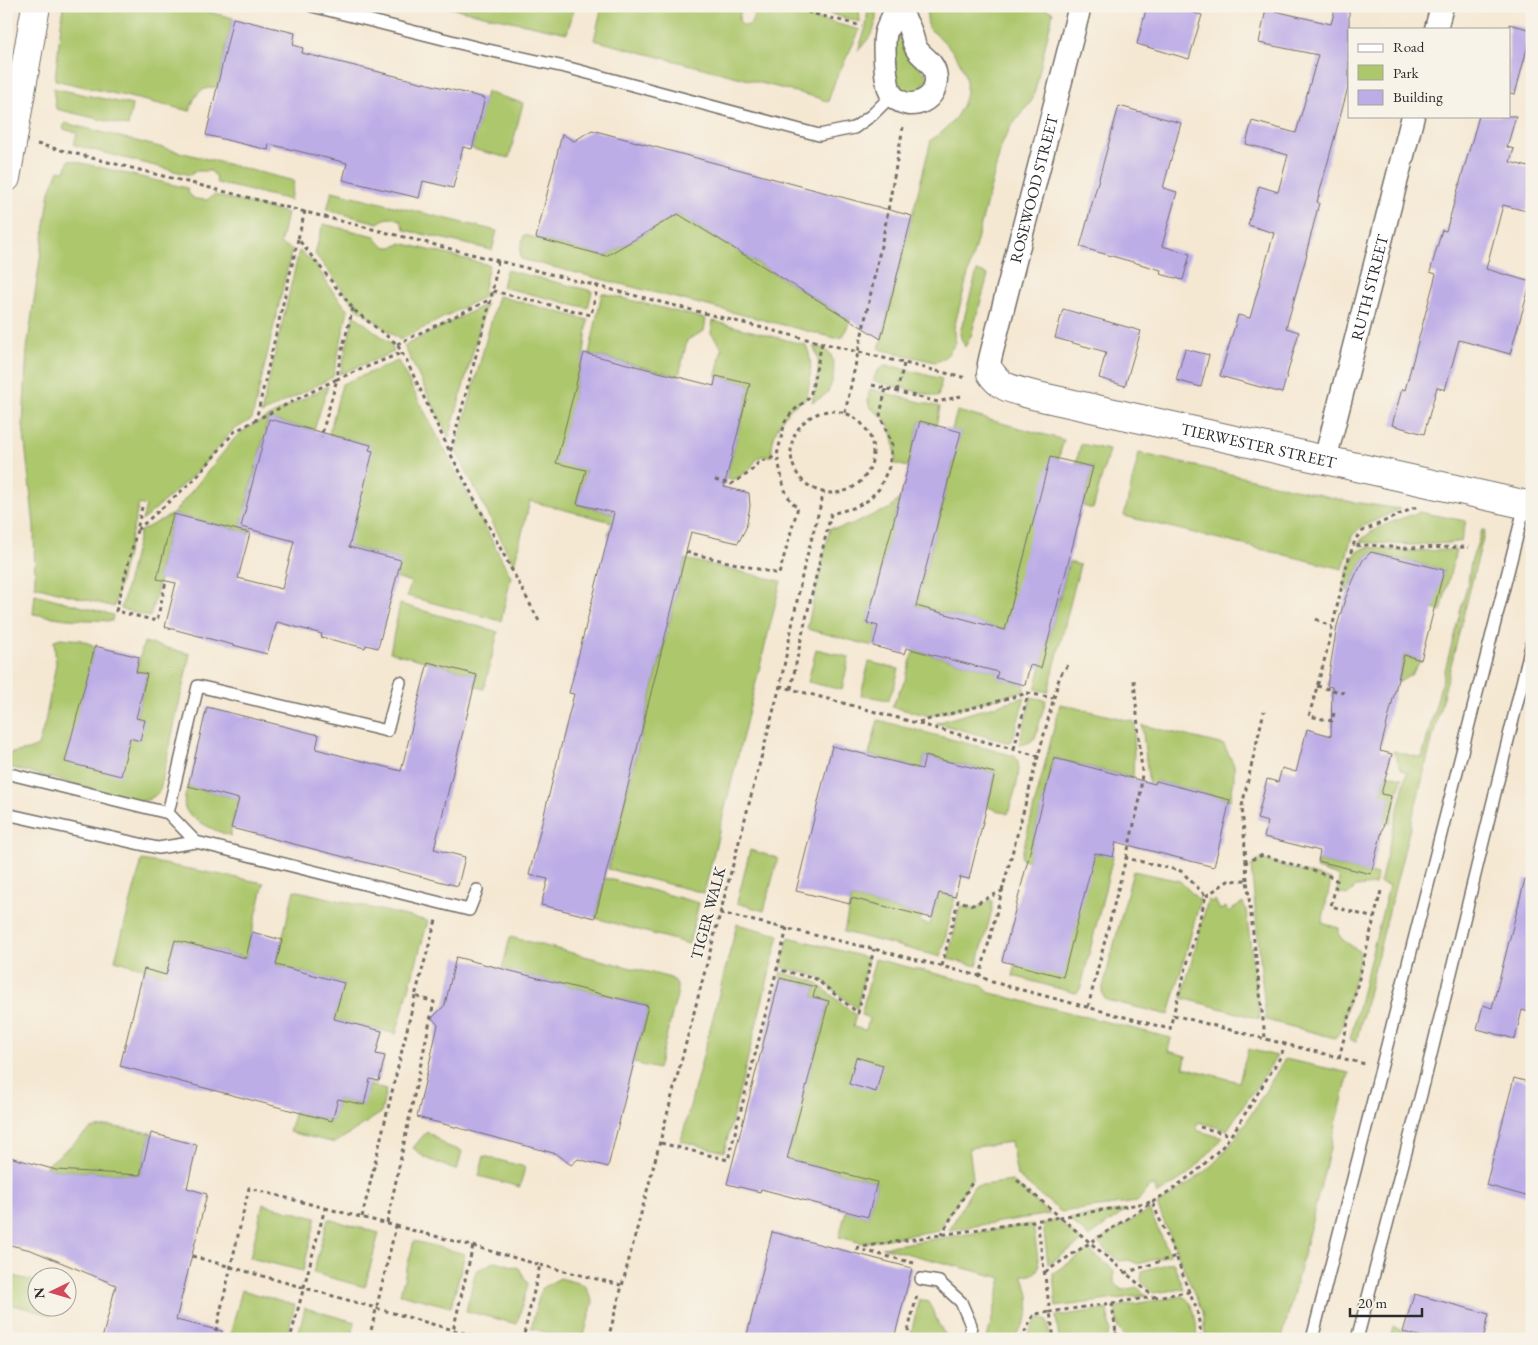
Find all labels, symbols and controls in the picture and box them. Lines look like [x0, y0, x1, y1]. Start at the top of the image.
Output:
legend [1348, 28, 1510, 118]
text: Road [1393, 37, 1425, 56]
text: Park [1393, 63, 1420, 82]
text: Building [1393, 87, 1443, 106]
street label: ROSEWOOD STREET [1004, 112, 1062, 265]
street label: RUTH STREET [1345, 232, 1393, 343]
street label: TIERWESTER STREET [1179, 418, 1339, 473]
street label: TIGER WALK [686, 863, 731, 962]
north arrow [28, 1268, 78, 1318]
scale bar [1350, 1285, 1423, 1317]
text: N [30, 1286, 49, 1300]
text: 20 m [1358, 1293, 1387, 1312]

